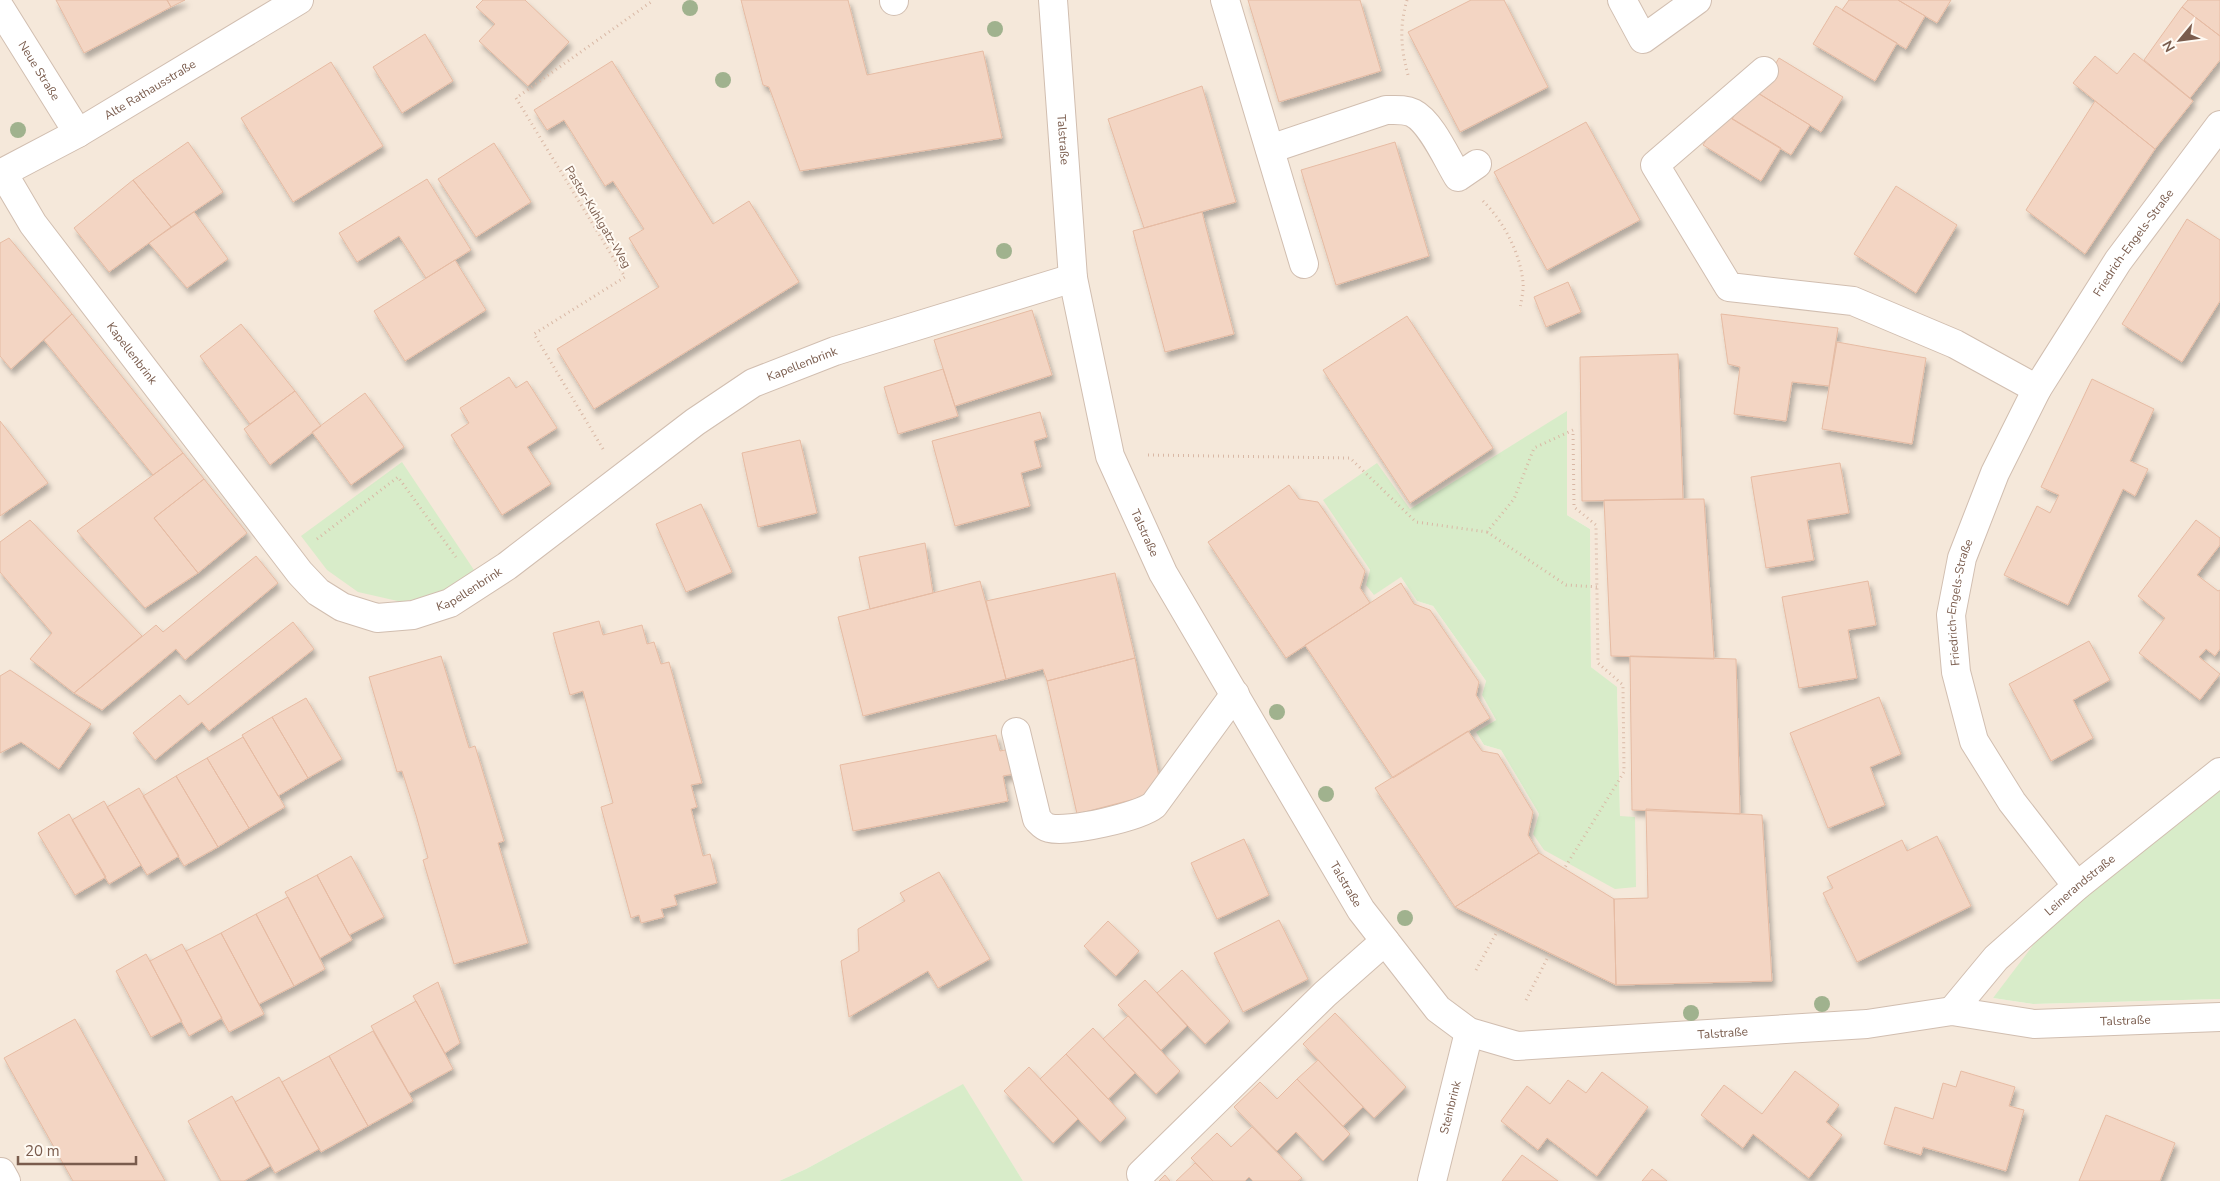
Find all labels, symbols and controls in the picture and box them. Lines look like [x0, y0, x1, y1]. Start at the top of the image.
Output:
north arrow [2155, 15, 2205, 65]
text: N [2158, 37, 2180, 55]
street label: Neue Straße [15, 38, 64, 104]
street label: Alte Rathausstraße [101, 56, 199, 124]
street label: Talstraße [1053, 114, 1073, 165]
street label: Pastor-Kuhlgatz-Weg [561, 163, 635, 271]
street label: Friedrich-Engels-Straße [2089, 186, 2177, 300]
street label: Kapellenbrink [103, 319, 162, 389]
street label: Kapellenbrink [764, 343, 840, 385]
street label: Talstraße [1127, 507, 1163, 559]
street label: Friedrich-Engels-Straße [1943, 537, 1977, 667]
street label: Kapellenbrink [434, 563, 506, 615]
street label: Leinerandstraße [2041, 851, 2118, 919]
street label: Talstraße [1326, 858, 1366, 910]
street label: Talstraße [2100, 1012, 2151, 1030]
street label: Talstraße [1697, 1023, 1748, 1043]
street label: Steinbrink [1436, 1078, 1465, 1136]
scale bar [18, 1134, 135, 1166]
text: 20 m [25, 1141, 60, 1161]

